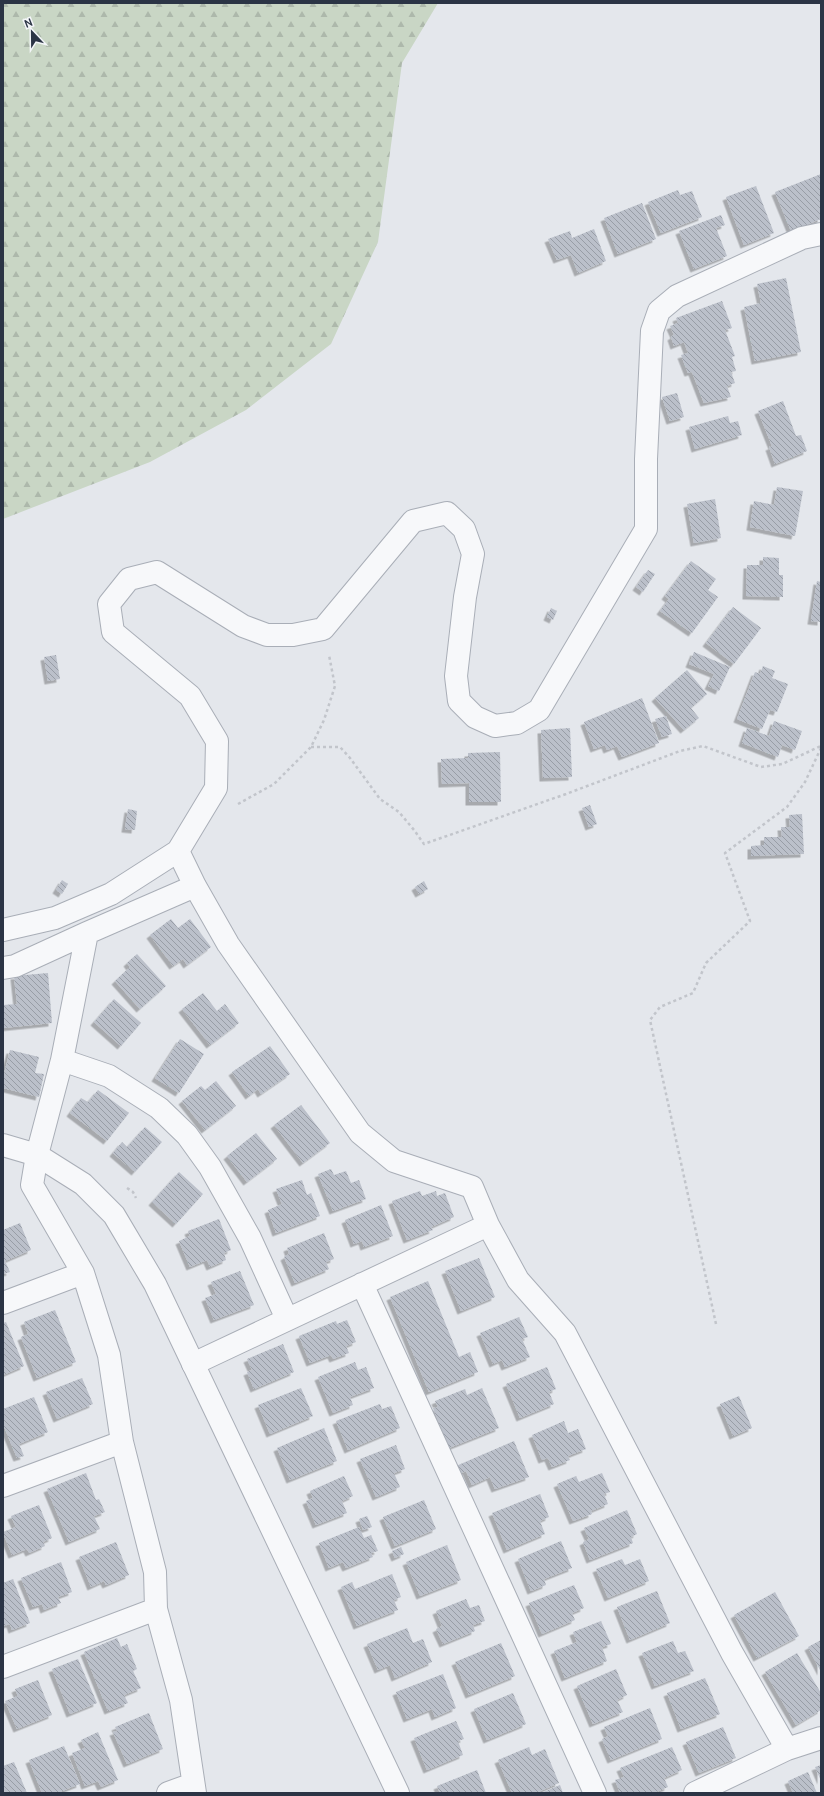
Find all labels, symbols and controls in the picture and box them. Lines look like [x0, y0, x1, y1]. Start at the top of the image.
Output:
north arrow [12, 12, 52, 52]
text: N [22, 15, 34, 31]

